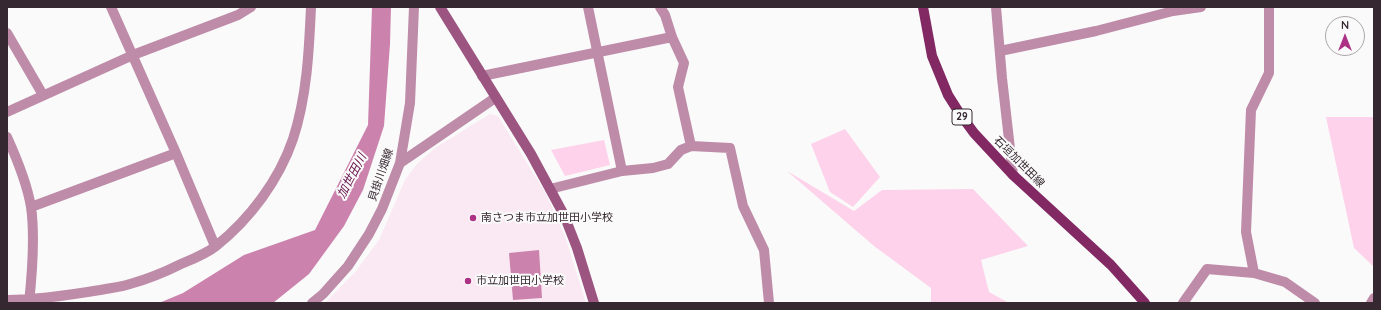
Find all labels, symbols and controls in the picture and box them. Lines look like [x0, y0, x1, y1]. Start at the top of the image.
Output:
north arrow [1325, 16, 1365, 56]
text: N [1341, 18, 1349, 32]
road number: 29 [952, 109, 972, 125]
street label: 石垣加世田線 [991, 134, 1047, 190]
street label: 貝掛川畑線 [366, 147, 396, 203]
water label: 加世田川 [334, 151, 370, 201]
place label: 南さつま市立加世田小学校 [481, 211, 613, 225]
marker: 南さつま市立加世田小学校 [468, 213, 478, 223]
place label: 市立加世田小学校 [476, 274, 564, 288]
marker: 市立加世田小学校 [463, 276, 473, 286]

